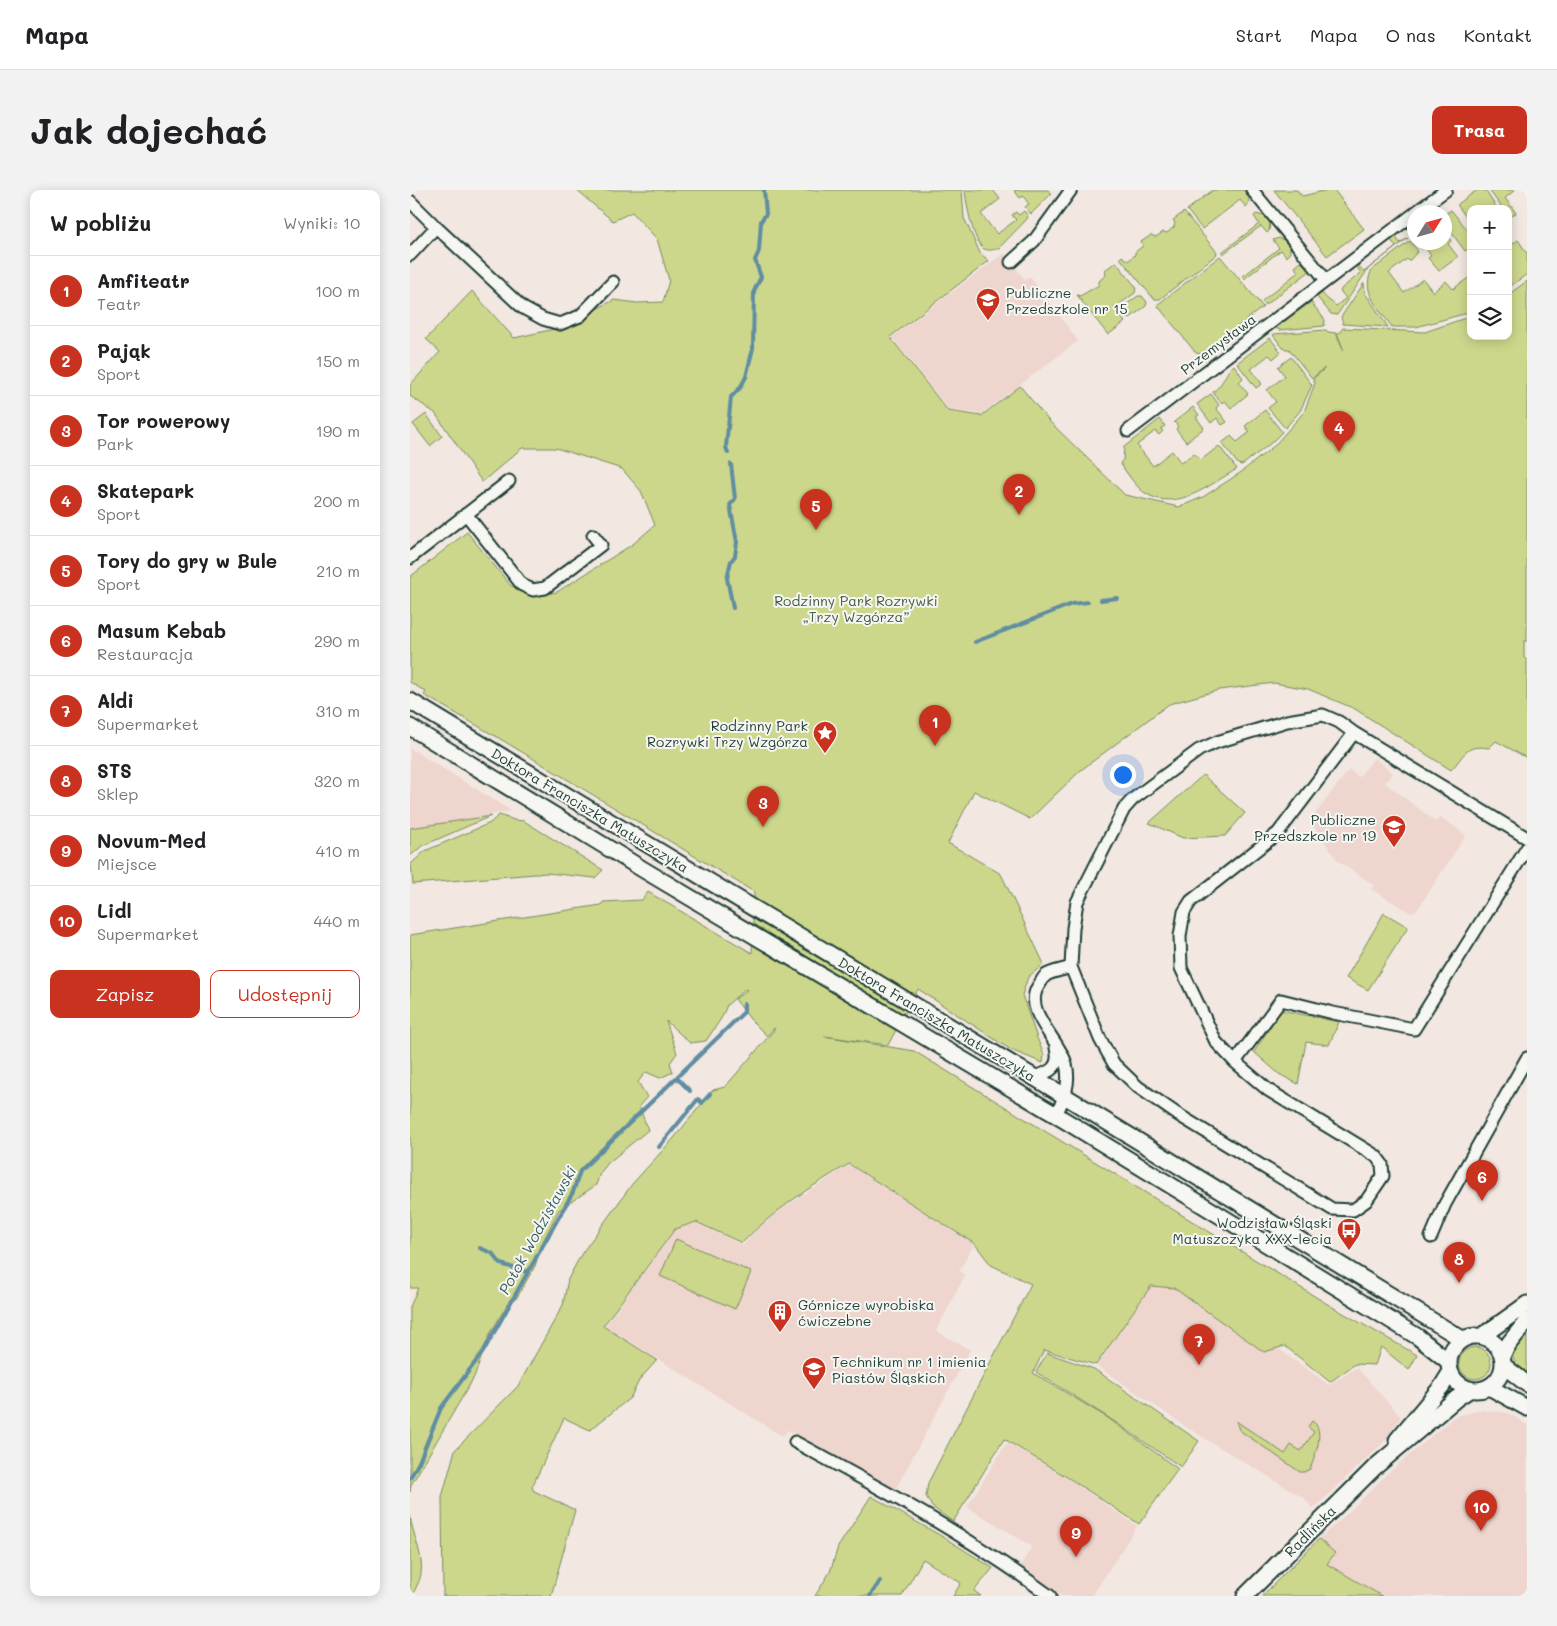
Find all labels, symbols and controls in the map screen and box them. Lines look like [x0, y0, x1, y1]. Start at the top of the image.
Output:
text: Mapa [25, 19, 89, 50]
text: Start [1236, 23, 1282, 47]
text: Mapa [1310, 23, 1358, 47]
text: O nas [1386, 23, 1436, 47]
text: Kontakt [1464, 23, 1532, 47]
button: Trasa [1432, 106, 1527, 154]
text: Jak dojechać [30, 107, 267, 153]
north arrow [1407, 205, 1452, 250]
map controls [1467, 205, 1512, 340]
button: + [1467, 205, 1512, 250]
text: W pobliżu [50, 209, 151, 236]
text: Wyniki: 10 [283, 212, 360, 233]
button: − [1467, 250, 1512, 295]
text: Amfiteatr [97, 268, 190, 293]
text: 1 [62, 280, 70, 301]
text: 100 m [315, 280, 360, 301]
place label: Publiczne Przedszkole nr 15 [1006, 283, 1128, 318]
school or university icon: Publiczne Przedszkole nr 15 [975, 287, 1001, 321]
text: Teatr [97, 293, 141, 314]
button: layers [1467, 295, 1512, 340]
street label: Przemysława [1176, 309, 1260, 379]
text: Pająk [97, 338, 151, 363]
text: 2 [62, 350, 70, 371]
text: 150 m [316, 350, 360, 371]
text: Sport [97, 363, 140, 384]
text: Tor rowerowy [97, 408, 230, 433]
pin: 4 [1323, 411, 1355, 452]
text: 3 [61, 420, 71, 441]
text: 190 m [316, 420, 360, 441]
text: Park [97, 433, 133, 454]
pin: 2 [1003, 474, 1035, 515]
text: Skatepark [97, 478, 194, 503]
pin: 5 [800, 489, 832, 530]
text: 4 [61, 490, 71, 511]
text: 200 m [313, 490, 360, 511]
text: Sport [97, 503, 140, 524]
text: Tory do gry w Bule [97, 548, 277, 573]
text: 5 [61, 560, 71, 581]
text: 210 m [316, 560, 360, 581]
text: Sport [97, 573, 140, 594]
park label: Rodzinny Park Rozrywki „Trzy Wzgórza” [774, 591, 938, 626]
text: Masum Kebab [97, 618, 226, 643]
text: 6 [61, 630, 71, 651]
text: 290 m [314, 630, 360, 651]
text: Restauracja [97, 643, 193, 664]
text: Aldi [97, 688, 134, 713]
text: 7 [62, 700, 70, 721]
text: 310 m [316, 700, 360, 721]
pin: 1 [919, 705, 951, 746]
text: Supermarket [97, 713, 199, 734]
place label: Rodzinny Park Rozrywki Trzy Wzgórza [647, 716, 808, 751]
place icon: Rodzinny Park Rozrywki Trzy Wzgórza [812, 720, 838, 754]
street label: Doktora Franciszka Matuszczyka [488, 743, 692, 877]
text: STS [97, 758, 132, 783]
your location [1110, 762, 1136, 788]
text: 8 [61, 770, 71, 791]
text: 320 m [314, 770, 360, 791]
text: Sklep [97, 783, 138, 804]
pin: 3 [747, 786, 779, 827]
place label: Publiczne Przedszkole nr 19 [1254, 810, 1376, 845]
school or university icon: Publiczne Przedszkole nr 19 [1381, 814, 1407, 848]
text: Novum-Med [97, 828, 206, 853]
text: 9 [61, 840, 71, 861]
text: 410 m [316, 840, 360, 861]
text: Miejsce [97, 853, 157, 874]
text: Lidl [97, 898, 132, 923]
text: 10 [57, 910, 75, 931]
text: 440 m [313, 910, 360, 931]
text: Supermarket [97, 923, 199, 944]
street label: Doktora Franciszka Matuszczyka [835, 952, 1039, 1086]
button: Zapisz [50, 970, 200, 1018]
button: Udostępnij [210, 970, 360, 1018]
pin: 6 [1466, 1160, 1498, 1201]
water label: Potok Wodzisławski [493, 1162, 581, 1298]
place label: Wodzisław Śląski Matuszczyka XXX-lecia [1173, 1213, 1332, 1248]
bus stop icon: Wodzisław Śląski Matuszczyka XXX-lecia [1336, 1217, 1362, 1251]
pin: 8 [1443, 1242, 1475, 1283]
place label: Górnicze wyrobiska ćwiczebne [798, 1295, 935, 1330]
building icon: Górnicze wyrobiska ćwiczebne [767, 1299, 793, 1333]
pin: 7 [1183, 1324, 1215, 1365]
place label: Technikum nr 1 imienia Piastów Śląskich [832, 1352, 987, 1387]
school or university icon: Technikum nr 1 imienia Piastów Śląskich [801, 1356, 827, 1390]
pin: 10 [1465, 1490, 1497, 1531]
street label: Radlińska [1280, 1501, 1340, 1561]
pin: 9 [1060, 1516, 1092, 1557]

